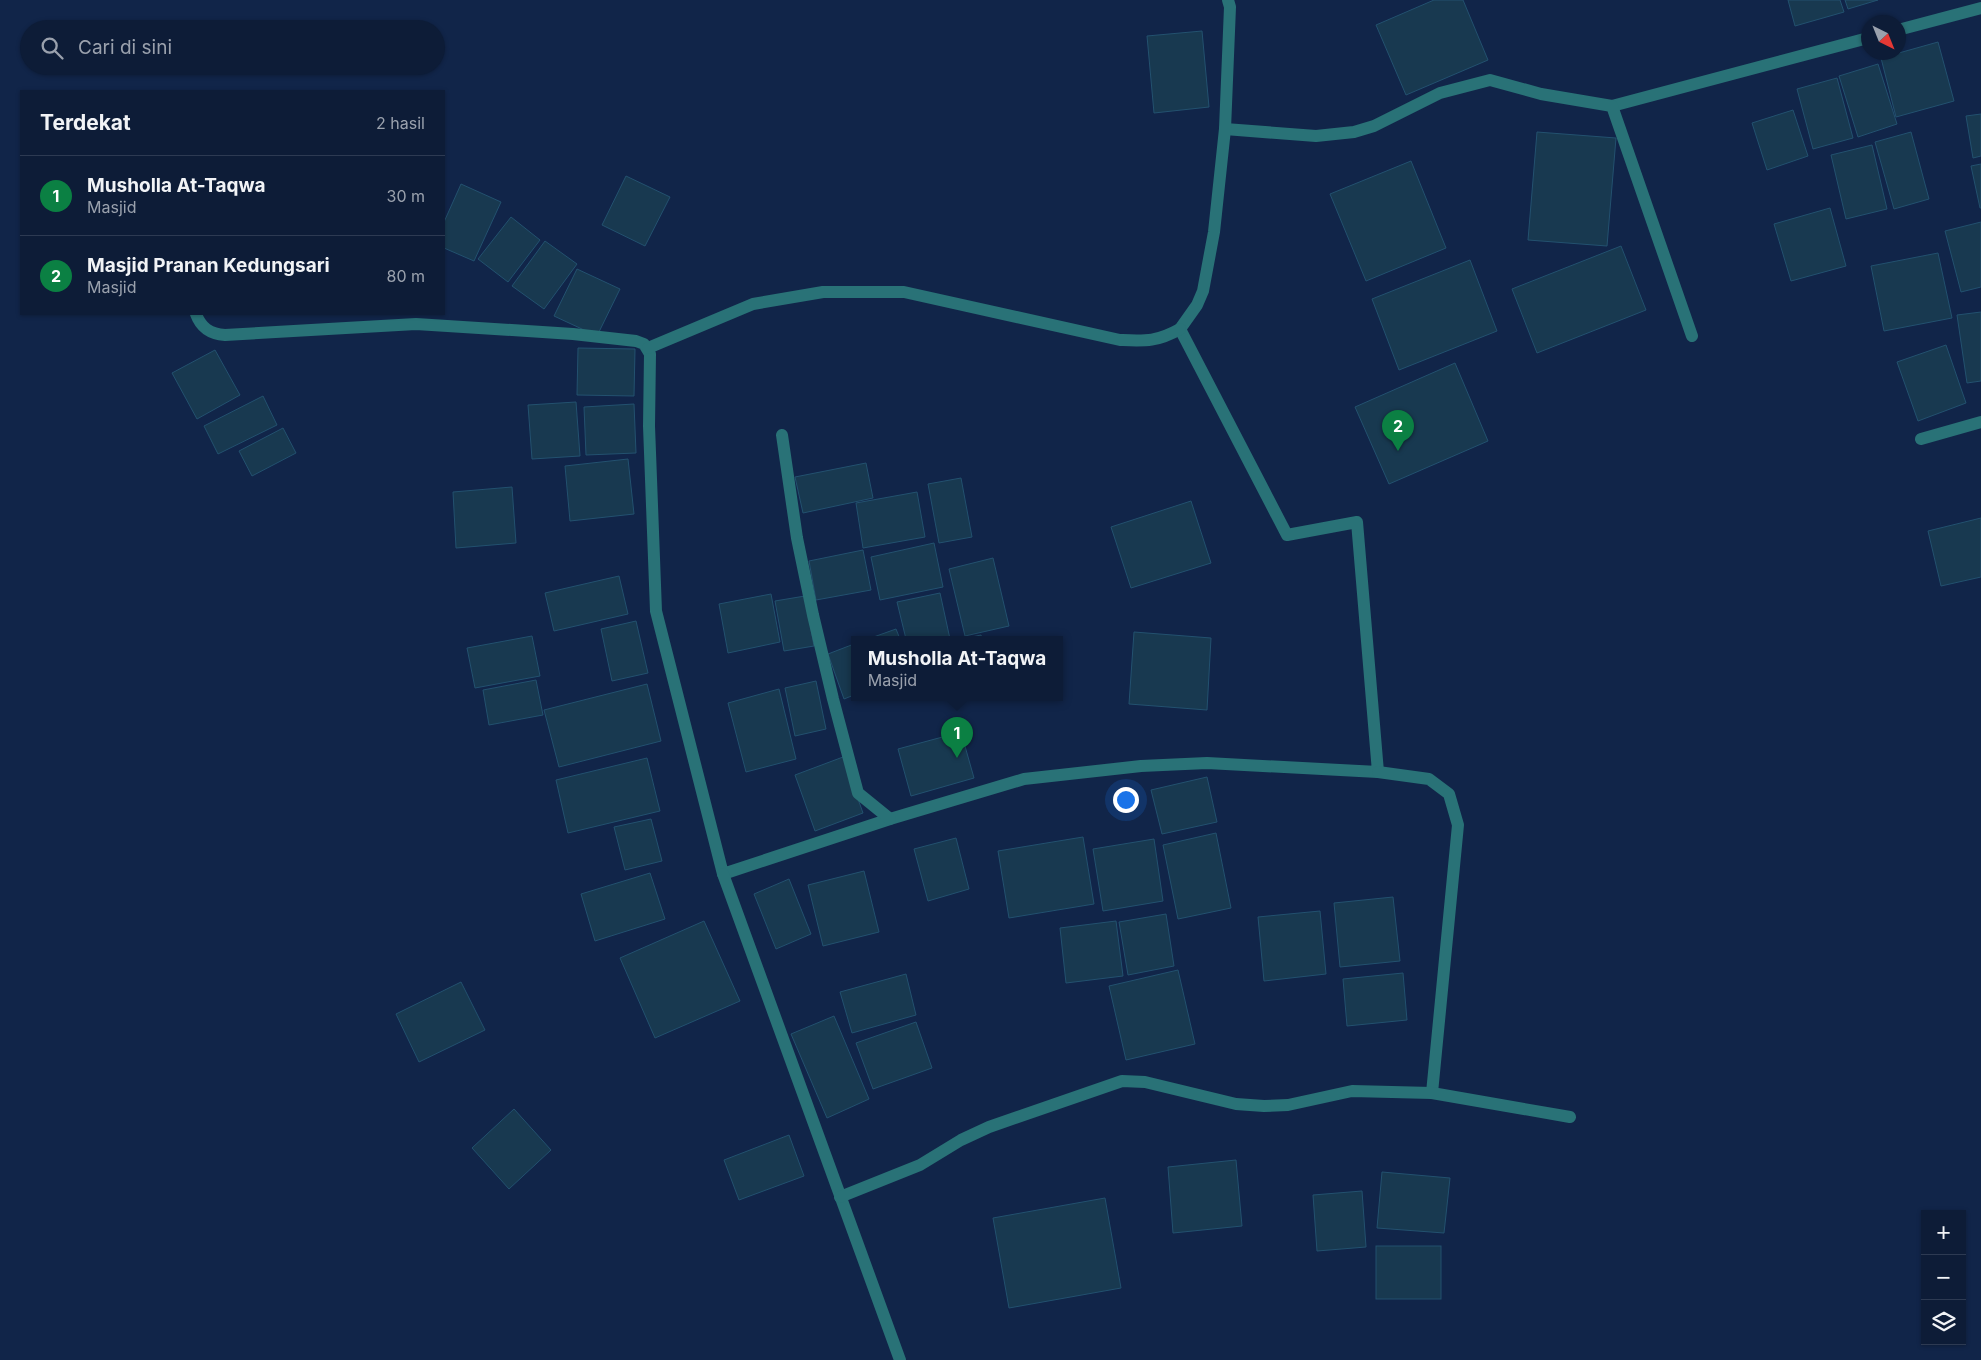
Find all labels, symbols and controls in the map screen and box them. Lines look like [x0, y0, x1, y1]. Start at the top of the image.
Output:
north arrow [1861, 15, 1906, 60]
search box [20, 20, 445, 75]
icon: search [38, 34, 66, 62]
text: Cari di sini [78, 36, 172, 59]
text: Terdekat [40, 110, 131, 135]
text: 2 hasil [376, 113, 425, 133]
text: Musholla At-Taqwa [87, 174, 266, 197]
text: 1 [53, 186, 59, 206]
text: 30 m [387, 186, 425, 206]
text: Masjid [87, 197, 136, 217]
text: Masjid Pranan Kedungsari [87, 254, 330, 277]
text: 2 [51, 266, 61, 286]
text: 80 m [386, 266, 425, 286]
text: Masjid [87, 277, 136, 297]
pin: 2 [1382, 410, 1414, 451]
popup [851, 636, 1063, 701]
text: Musholla At-Taqwa [868, 647, 1046, 670]
text: Masjid [868, 670, 917, 690]
pin: 1 [941, 717, 973, 758]
your location [1113, 787, 1139, 813]
map controls [1921, 1210, 1966, 1345]
button: + [1921, 1210, 1966, 1255]
button: − [1921, 1255, 1966, 1300]
button: layers [1921, 1300, 1966, 1345]

